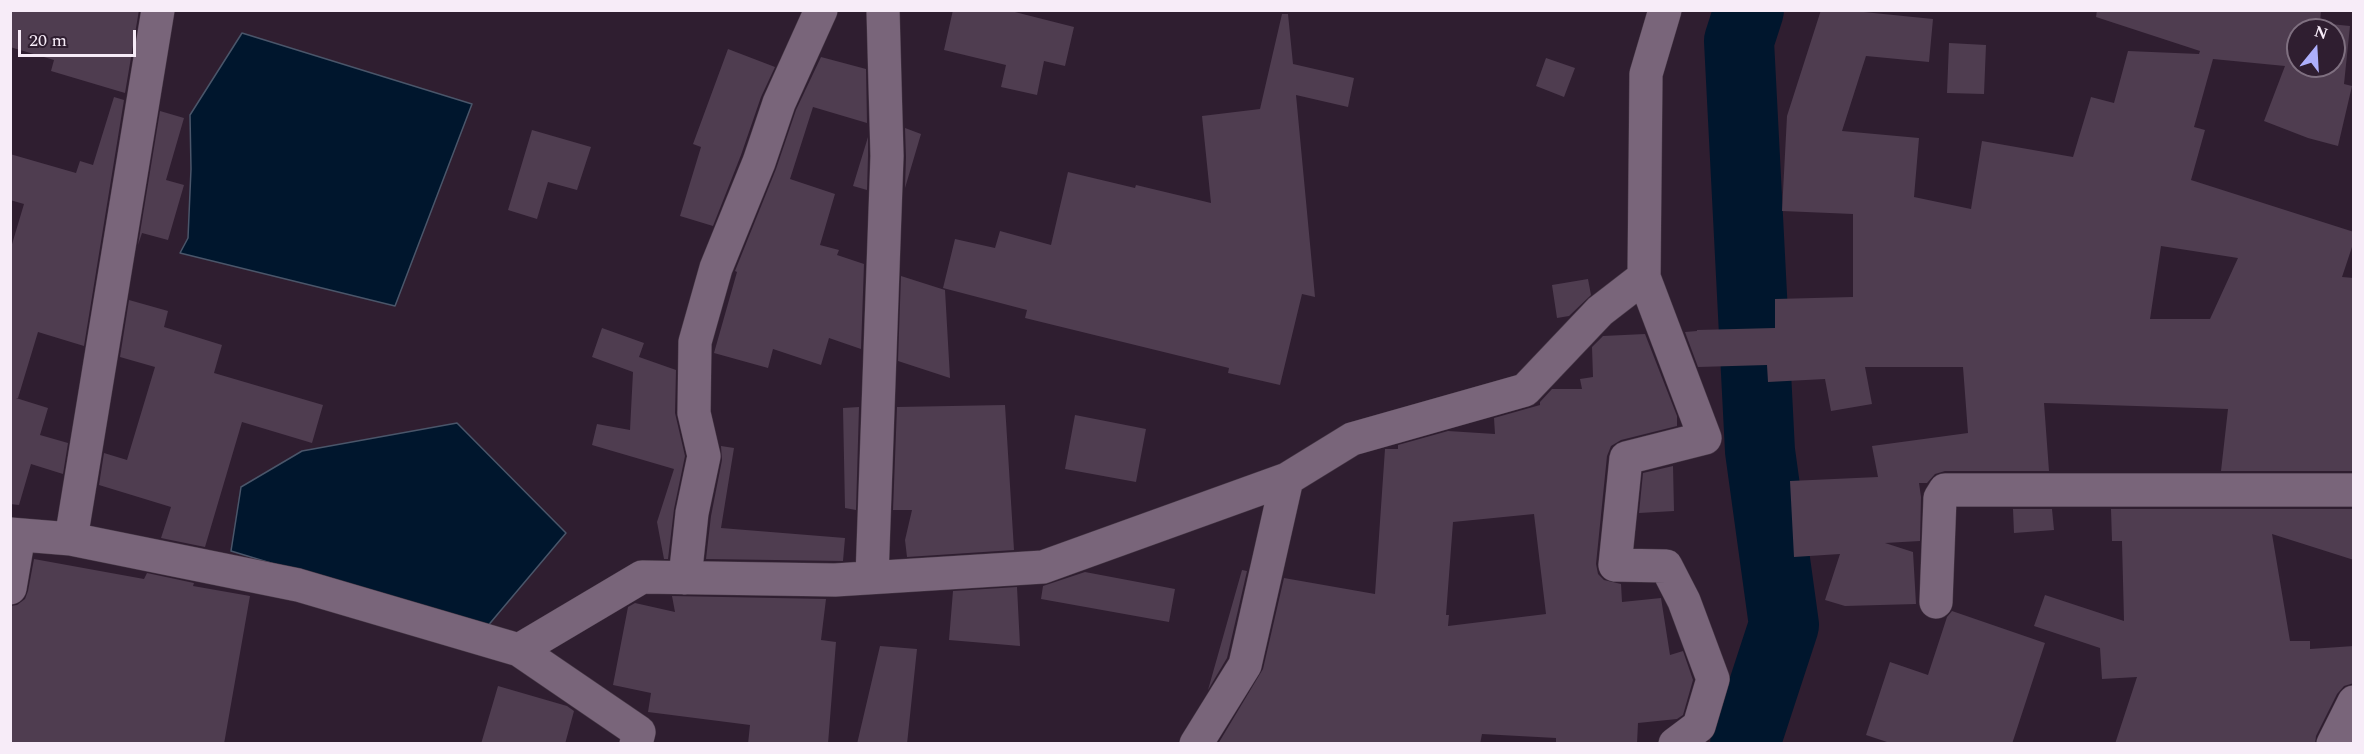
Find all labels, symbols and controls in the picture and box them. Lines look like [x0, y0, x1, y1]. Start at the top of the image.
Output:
scale bar [21, 18, 140, 56]
north arrow [2286, 18, 2346, 78]
text: N [2311, 19, 2331, 46]
text: 20 m [29, 27, 67, 54]

